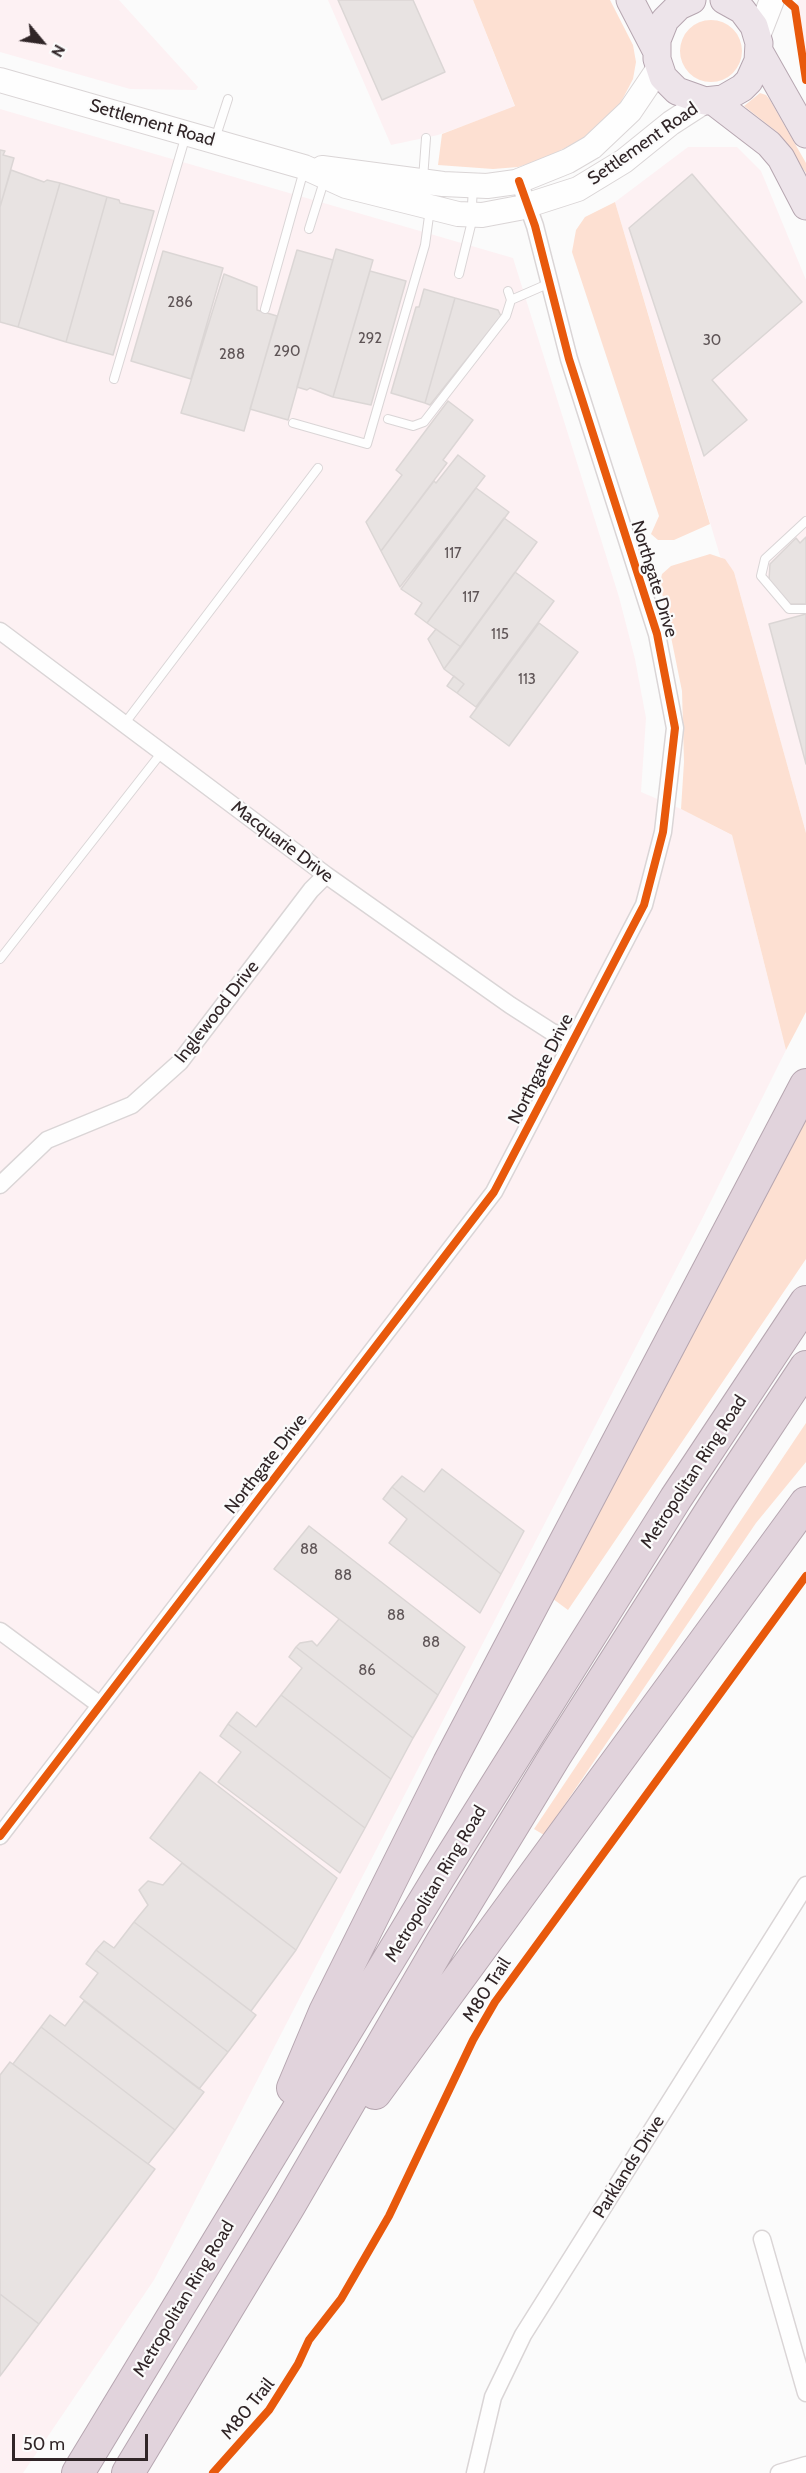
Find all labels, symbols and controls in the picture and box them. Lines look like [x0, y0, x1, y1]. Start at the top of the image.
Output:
north arrow [12, 12, 72, 72]
text: N [47, 41, 69, 61]
street label: Settlement Road [87, 95, 217, 151]
street label: Settlement Road [584, 98, 702, 190]
house number: 286 [167, 294, 193, 312]
house number: 292 [358, 330, 382, 348]
house number: 30 [703, 332, 721, 350]
house number: 290 [274, 343, 300, 361]
house number: 288 [219, 346, 245, 364]
street label: Northgate Drive [626, 518, 682, 640]
house number: 117 [444, 545, 462, 563]
house number: 117 [462, 589, 480, 607]
house number: 115 [491, 626, 509, 644]
house number: 113 [518, 671, 536, 689]
street label: Macquarie Drive [227, 797, 337, 887]
street label: Inglewood Drive [170, 956, 264, 1068]
street label: Northgate Drive [504, 1010, 578, 1128]
street label: Metropolitan Ring Road [636, 1391, 752, 1553]
street label: Northgate Drive [220, 1410, 312, 1518]
house number: 88 [300, 1541, 318, 1559]
house number: 88 [334, 1567, 352, 1585]
house number: 88 [387, 1607, 405, 1625]
house number: 88 [422, 1634, 440, 1652]
house number: 86 [358, 1662, 376, 1680]
street label: Metropolitan Ring Road [381, 1802, 491, 1966]
street label: M80 Trail [458, 1954, 516, 2026]
street label: Parklands Drive [589, 2112, 669, 2222]
street label: Metropolitan Ring Road [129, 2217, 239, 2381]
street label: M80 Trail [217, 2374, 279, 2444]
scale bar [15, 2422, 152, 2460]
text: 50 m [23, 2433, 65, 2455]

